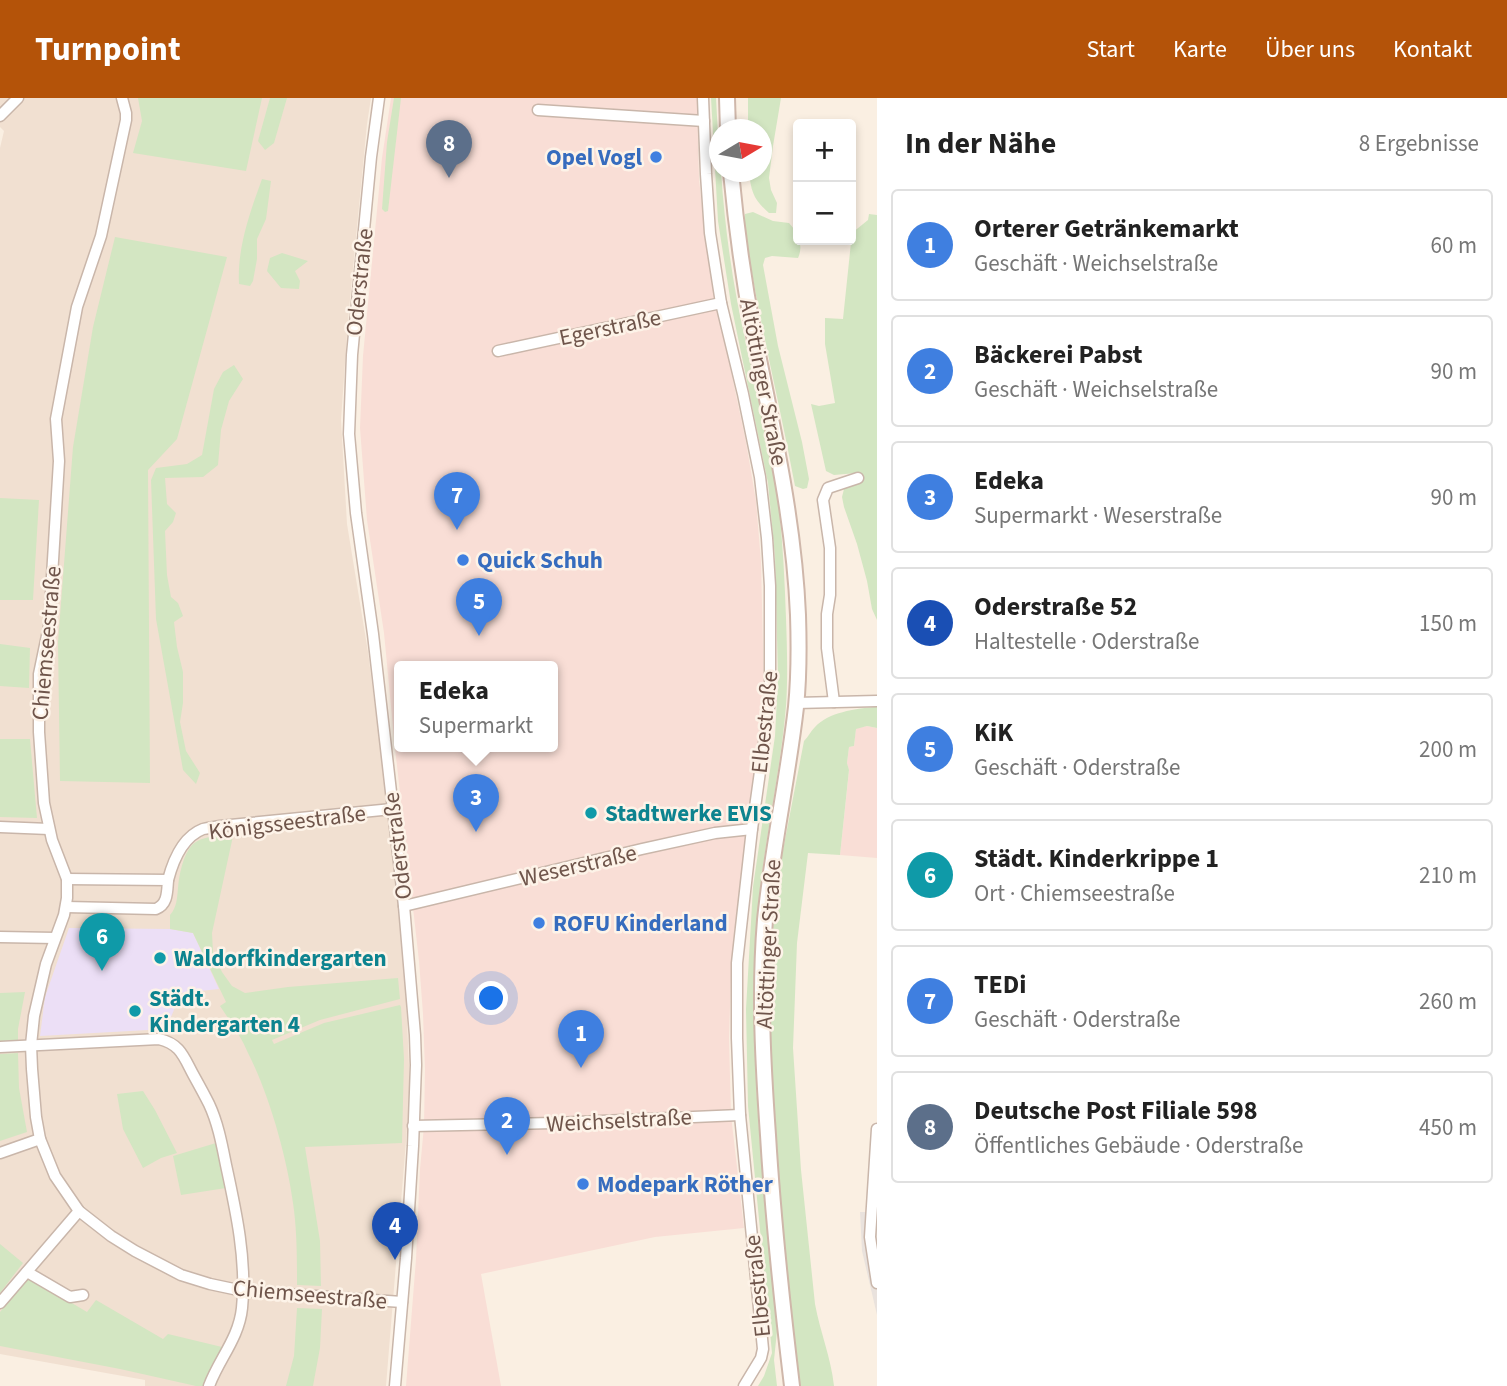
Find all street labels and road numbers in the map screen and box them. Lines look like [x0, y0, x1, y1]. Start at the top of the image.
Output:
street label: Oderstraße [337, 227, 382, 337]
street label: Altöttinger Straße [731, 296, 796, 469]
street label: Egerstraße [556, 301, 664, 354]
street label: Chiemseestraße [23, 564, 70, 722]
street label: Elbestraße [743, 669, 786, 775]
street label: Oderstraße [375, 790, 420, 902]
street label: Königsseestraße [207, 796, 368, 849]
street label: Weserstraße [516, 836, 640, 895]
street label: Altöttinger Straße [748, 858, 789, 1030]
street label: Weichselstraße [545, 1100, 693, 1141]
street label: Elbestraße [736, 1233, 779, 1339]
street label: Chiemseestraße [231, 1271, 389, 1318]

